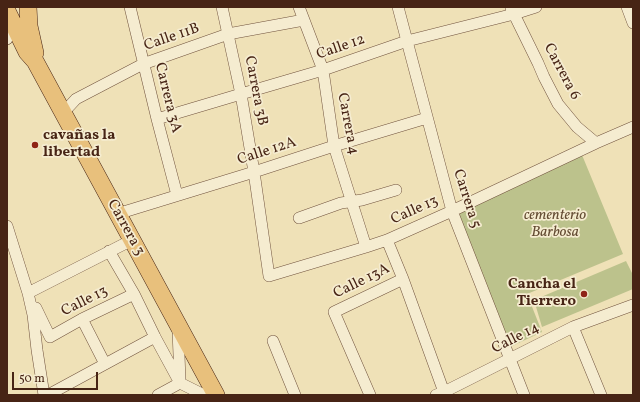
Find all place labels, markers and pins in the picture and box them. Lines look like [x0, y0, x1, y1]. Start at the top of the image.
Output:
place label: cavañas la libertad [43, 127, 115, 162]
marker: cavañas la libertad [30, 140, 40, 150]
place label: Cancha el Tierrero [508, 276, 576, 311]
marker: Cancha el Tierrero [579, 289, 589, 299]

